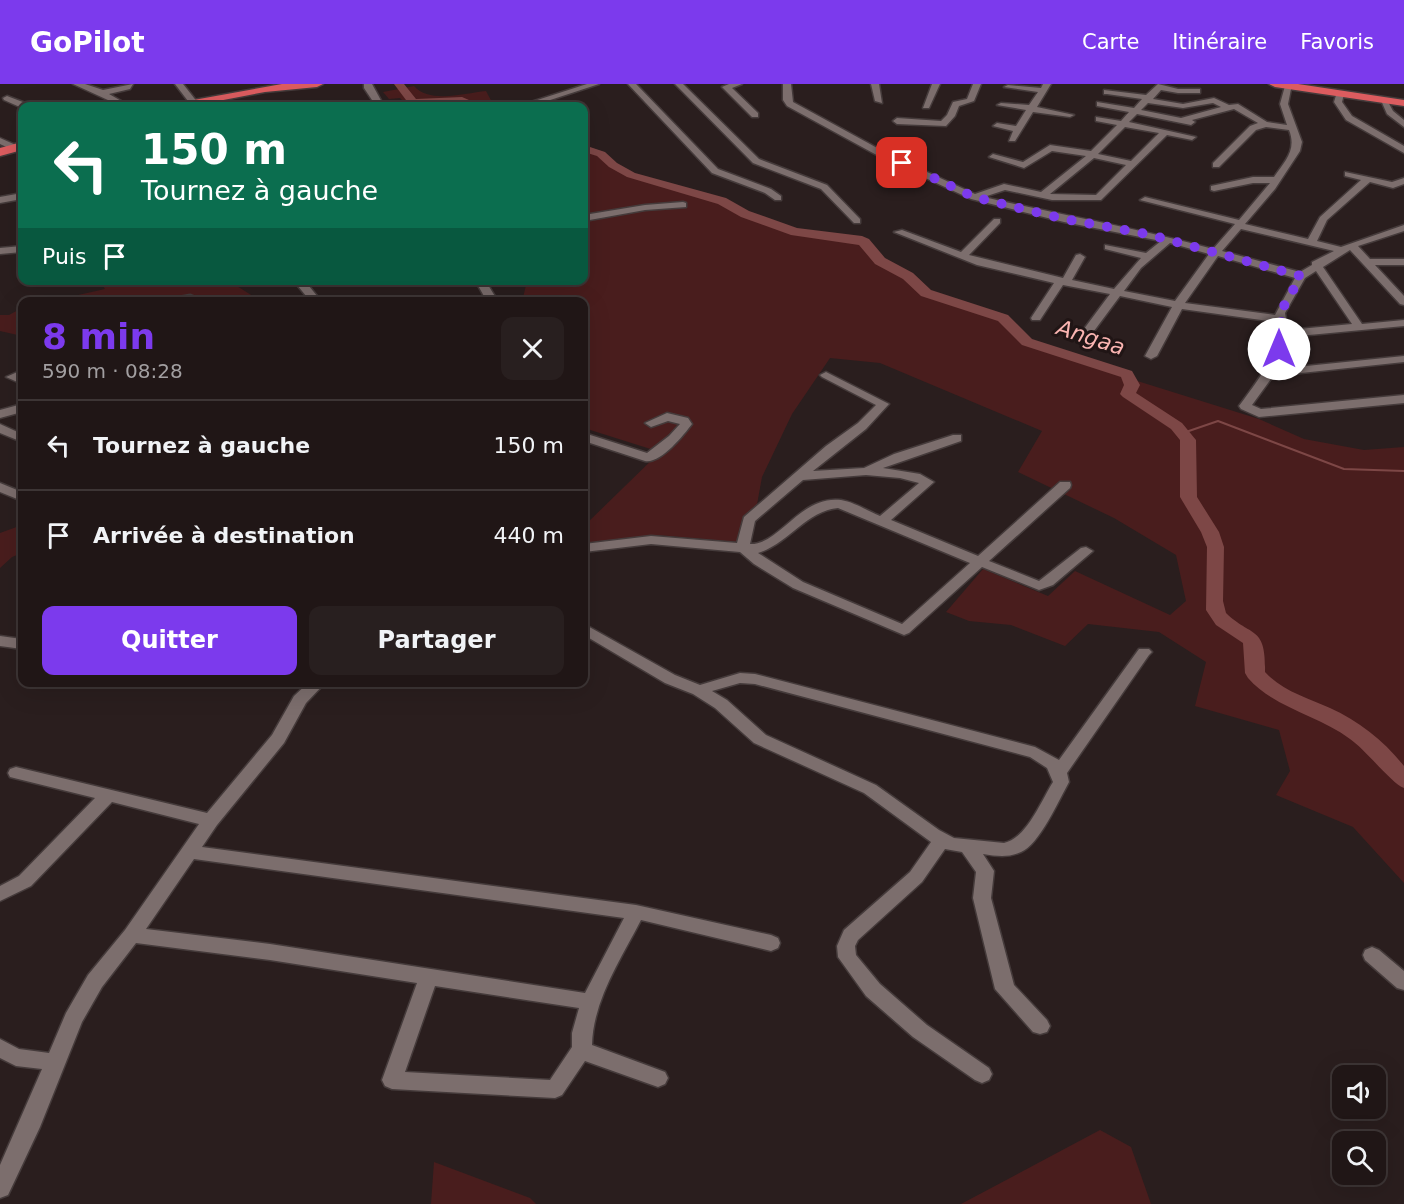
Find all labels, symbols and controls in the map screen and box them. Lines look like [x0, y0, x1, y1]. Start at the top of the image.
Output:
text: GoPilot [30, 26, 145, 59]
text: Carte [1082, 30, 1139, 54]
text: Itinéraire [1172, 30, 1267, 54]
text: Favoris [1300, 30, 1374, 54]
text: 150 m [141, 125, 287, 174]
icon: left [42, 126, 120, 204]
pin [876, 137, 927, 188]
icon: arrive [885, 146, 918, 179]
text: Tournez à gauche [141, 175, 378, 206]
icon: arrive [98, 240, 131, 273]
text: Puis [42, 244, 86, 269]
water label: Angaa [1052, 314, 1128, 360]
text: 8 min [42, 316, 155, 357]
button: close [501, 317, 564, 380]
position arrow [1247, 317, 1311, 381]
text: 590 m · 08:28 [42, 359, 183, 383]
icon: left [42, 429, 75, 462]
text: Tournez à gauche [93, 433, 310, 458]
text: 150 m [494, 433, 564, 458]
icon: arrive [42, 519, 75, 552]
text: Arrivée à destination [93, 523, 355, 548]
text: 440 m [494, 523, 564, 548]
button: Quitter [42, 606, 297, 675]
button: Partager [309, 606, 564, 675]
map controls [1332, 1065, 1386, 1185]
button: sound [1332, 1065, 1386, 1119]
button: search [1332, 1131, 1386, 1185]

